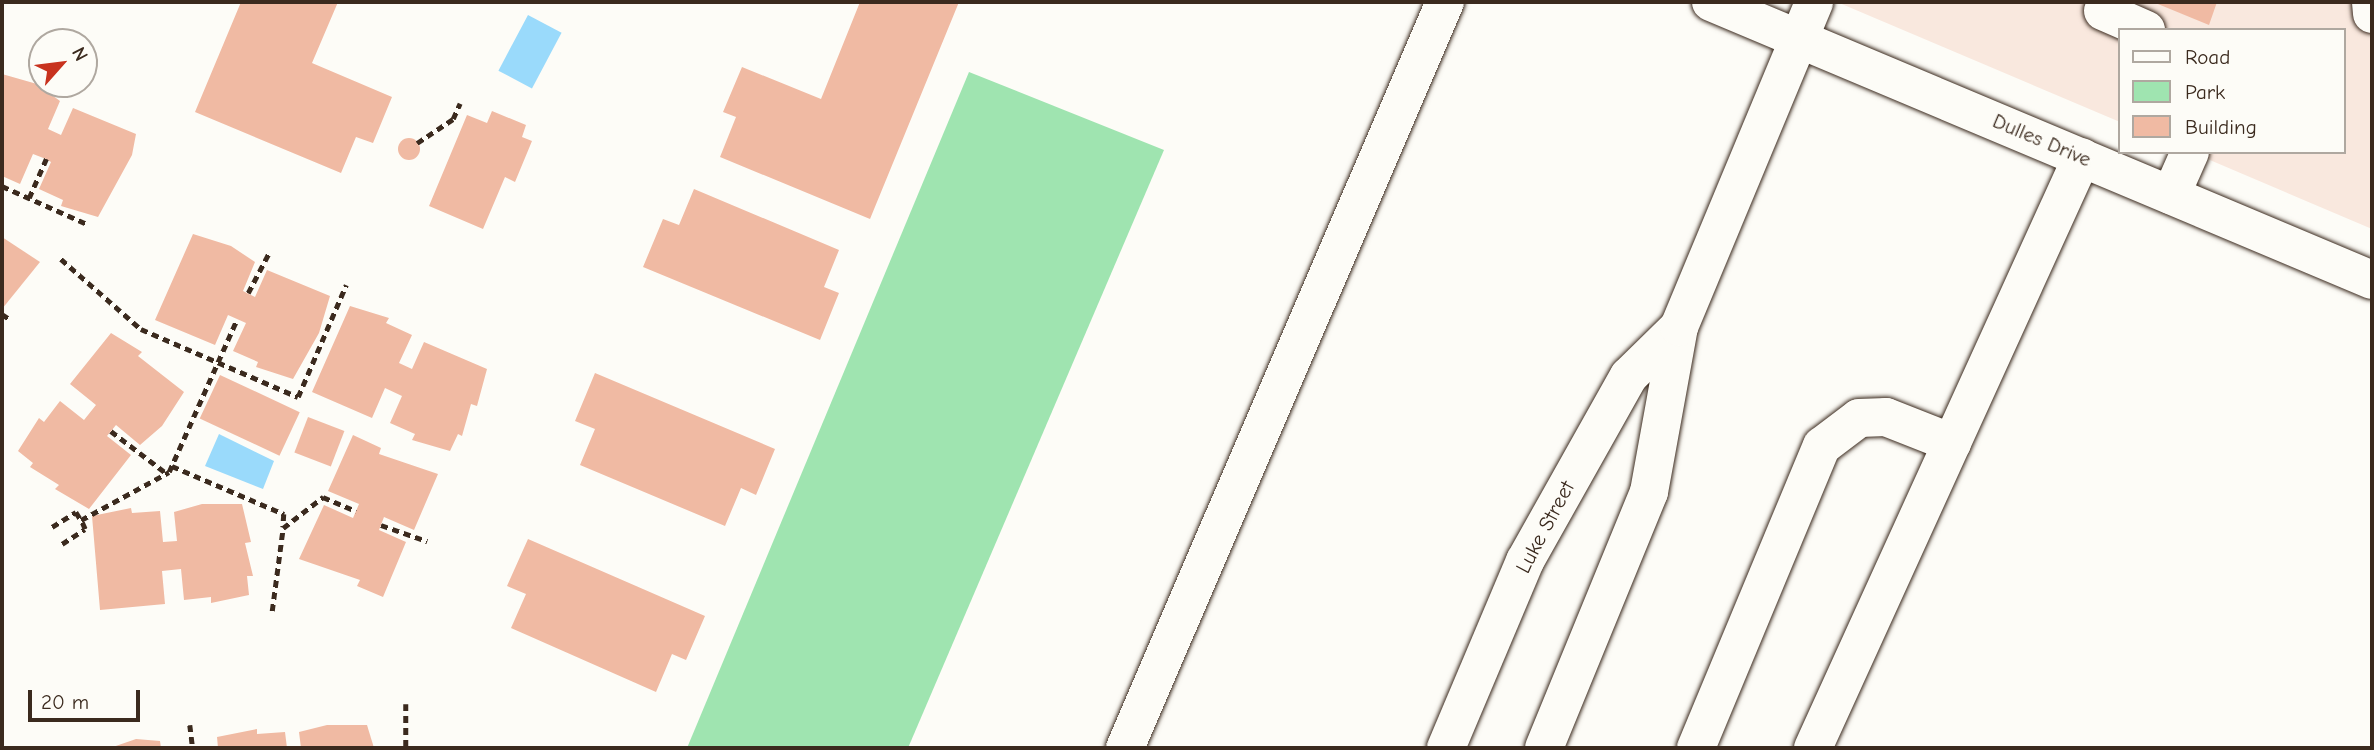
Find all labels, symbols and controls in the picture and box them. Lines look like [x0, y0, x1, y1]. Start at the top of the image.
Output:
north arrow [28, 28, 98, 98]
legend [2118, 28, 2346, 154]
text: N [67, 43, 92, 65]
text: Road [2185, 45, 2230, 69]
text: Park [2185, 80, 2225, 104]
street label: Dulles Drive [1989, 108, 2095, 172]
text: Building [2185, 115, 2257, 139]
street label: Luke Street [1510, 477, 1580, 577]
scale bar [32, 676, 144, 720]
text: 20 m [41, 690, 89, 714]

